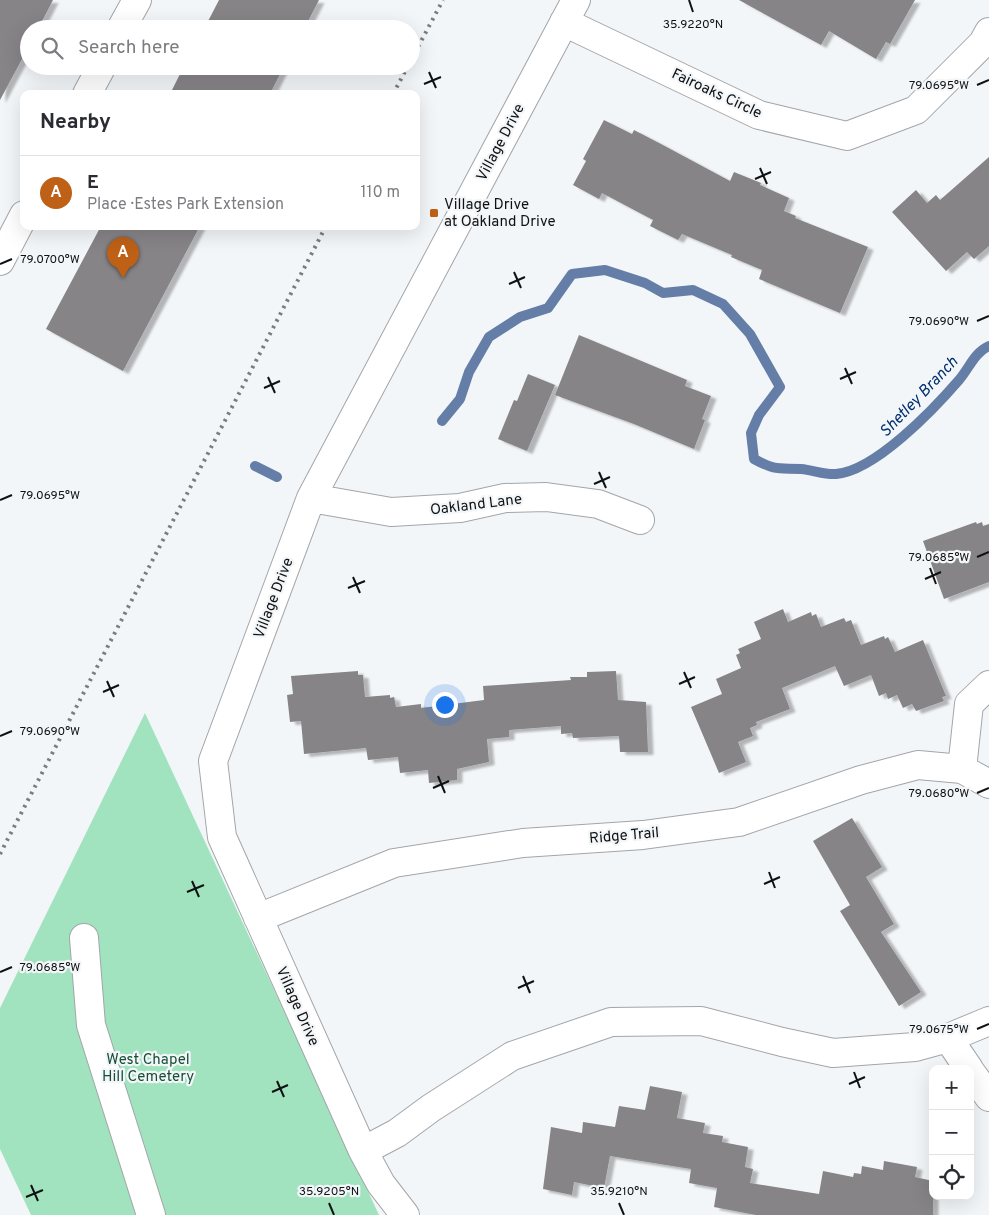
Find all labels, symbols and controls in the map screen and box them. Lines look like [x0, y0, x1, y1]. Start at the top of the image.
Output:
text: 35.9220°N [663, 17, 723, 33]
search box [20, 20, 420, 75]
icon: search [38, 34, 66, 62]
text: Search here [78, 36, 180, 60]
street label: Fairoaks Circle [668, 65, 765, 124]
text: 79.0695°W [909, 78, 969, 94]
street label: Village Drive [473, 101, 530, 185]
text: Nearby [40, 109, 111, 136]
text: E [87, 171, 99, 195]
text: A [50, 183, 62, 203]
text: 110 m [360, 183, 400, 203]
text: Place · Estes Park Extension [87, 195, 284, 215]
place label: Village Drive at Oakland Drive [444, 196, 556, 232]
marker: Village Drive at Oakland Drive [428, 207, 440, 219]
pin: A [107, 237, 139, 278]
text: 79.0700°W [20, 252, 80, 268]
text: 79.0690°W [909, 314, 969, 330]
water label: Shetley Branch [876, 353, 963, 442]
text: 79.0695°W [20, 488, 80, 504]
street label: Oakland Lane [429, 490, 523, 521]
text: 79.0685°W [909, 550, 969, 566]
street label: Village Drive [250, 555, 299, 642]
your location [432, 692, 458, 718]
text: 79.0690°W [20, 724, 80, 740]
text: 79.0680°W [909, 786, 969, 802]
street label: Ridge Trail [588, 824, 660, 849]
text: 79.0685°W [20, 960, 80, 976]
street label: Village Drive [271, 964, 323, 1049]
text: 79.0675°W [909, 1022, 969, 1038]
park label: West Chapel Hill Cemetery [102, 1051, 194, 1087]
map controls [929, 1065, 974, 1200]
button: + [929, 1065, 974, 1110]
button: − [929, 1110, 974, 1155]
button: locate [929, 1155, 974, 1200]
text: 35.9205°N [299, 1184, 359, 1200]
text: 35.9210°N [590, 1184, 648, 1200]

